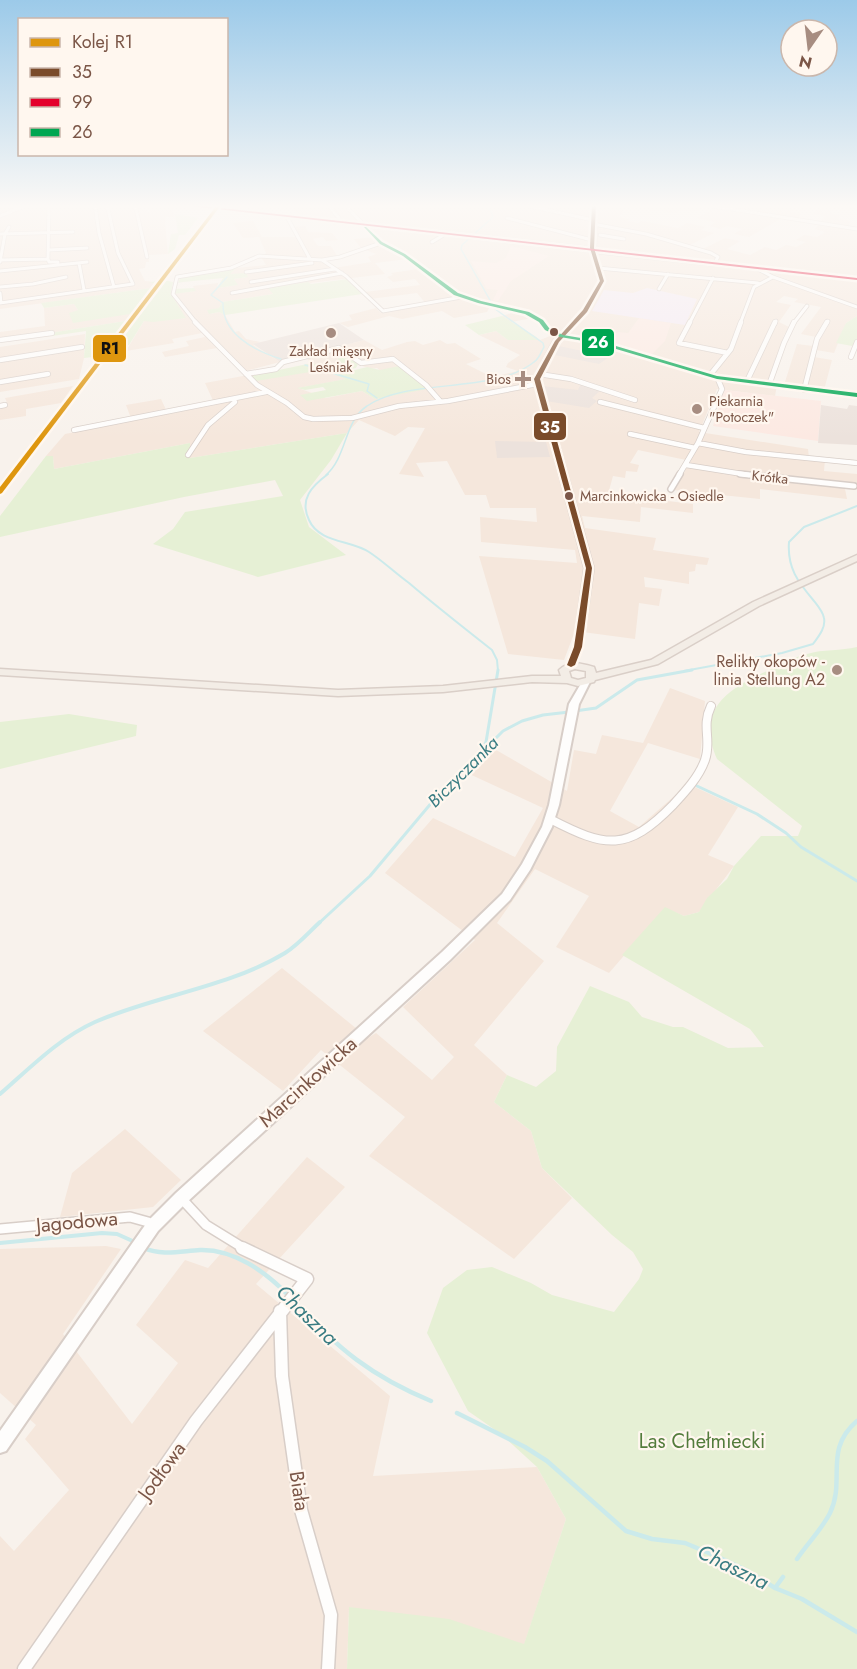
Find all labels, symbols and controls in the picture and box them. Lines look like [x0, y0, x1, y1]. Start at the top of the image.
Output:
legend [18, 18, 228, 156]
north arrow [779, 18, 839, 78]
text: Kolej R1 [72, 29, 133, 55]
text: N [797, 49, 814, 75]
text: 35 [72, 59, 92, 85]
text: 99 [72, 89, 93, 115]
text: 26 [72, 119, 93, 145]
marker: Zakład mięsny Leśniak [324, 326, 338, 340]
unlabelled marker [548, 326, 560, 338]
line badge: 26 [581, 328, 615, 357]
text: 26 [587, 331, 609, 354]
line badge: R1 [92, 334, 127, 363]
text: R1 [101, 337, 119, 360]
place label: Zakład mięsny Leśniak [289, 341, 374, 377]
place label: Bios [486, 369, 511, 389]
marker: Bios [516, 372, 530, 386]
place label: Piekarnia "Potoczek" [709, 391, 774, 427]
marker: Piekarnia "Potoczek" [690, 402, 704, 416]
line badge: 35 [533, 412, 567, 441]
text: 35 [540, 416, 560, 439]
street label: Krótka [751, 465, 789, 489]
place label: Marcinkowicka - Osiedle [580, 486, 724, 506]
marker: Marcinkowicka - Osiedle [563, 490, 575, 502]
place label: Relikty okopów - linia Stellung A2 [714, 650, 826, 691]
marker: Relikty okopów - linia Stellung A2 [830, 663, 844, 677]
water label: Biczyczanka [421, 730, 505, 814]
street label: Marcinkowicka [252, 1030, 364, 1134]
street label: Jagodowa [32, 1204, 119, 1240]
water label: Chaszna [269, 1278, 345, 1353]
park label: Las Chełmiecki [639, 1427, 765, 1456]
street label: Jodłowa [129, 1436, 193, 1508]
street label: Biała [282, 1469, 316, 1513]
water label: Chaszna [692, 1537, 774, 1597]

